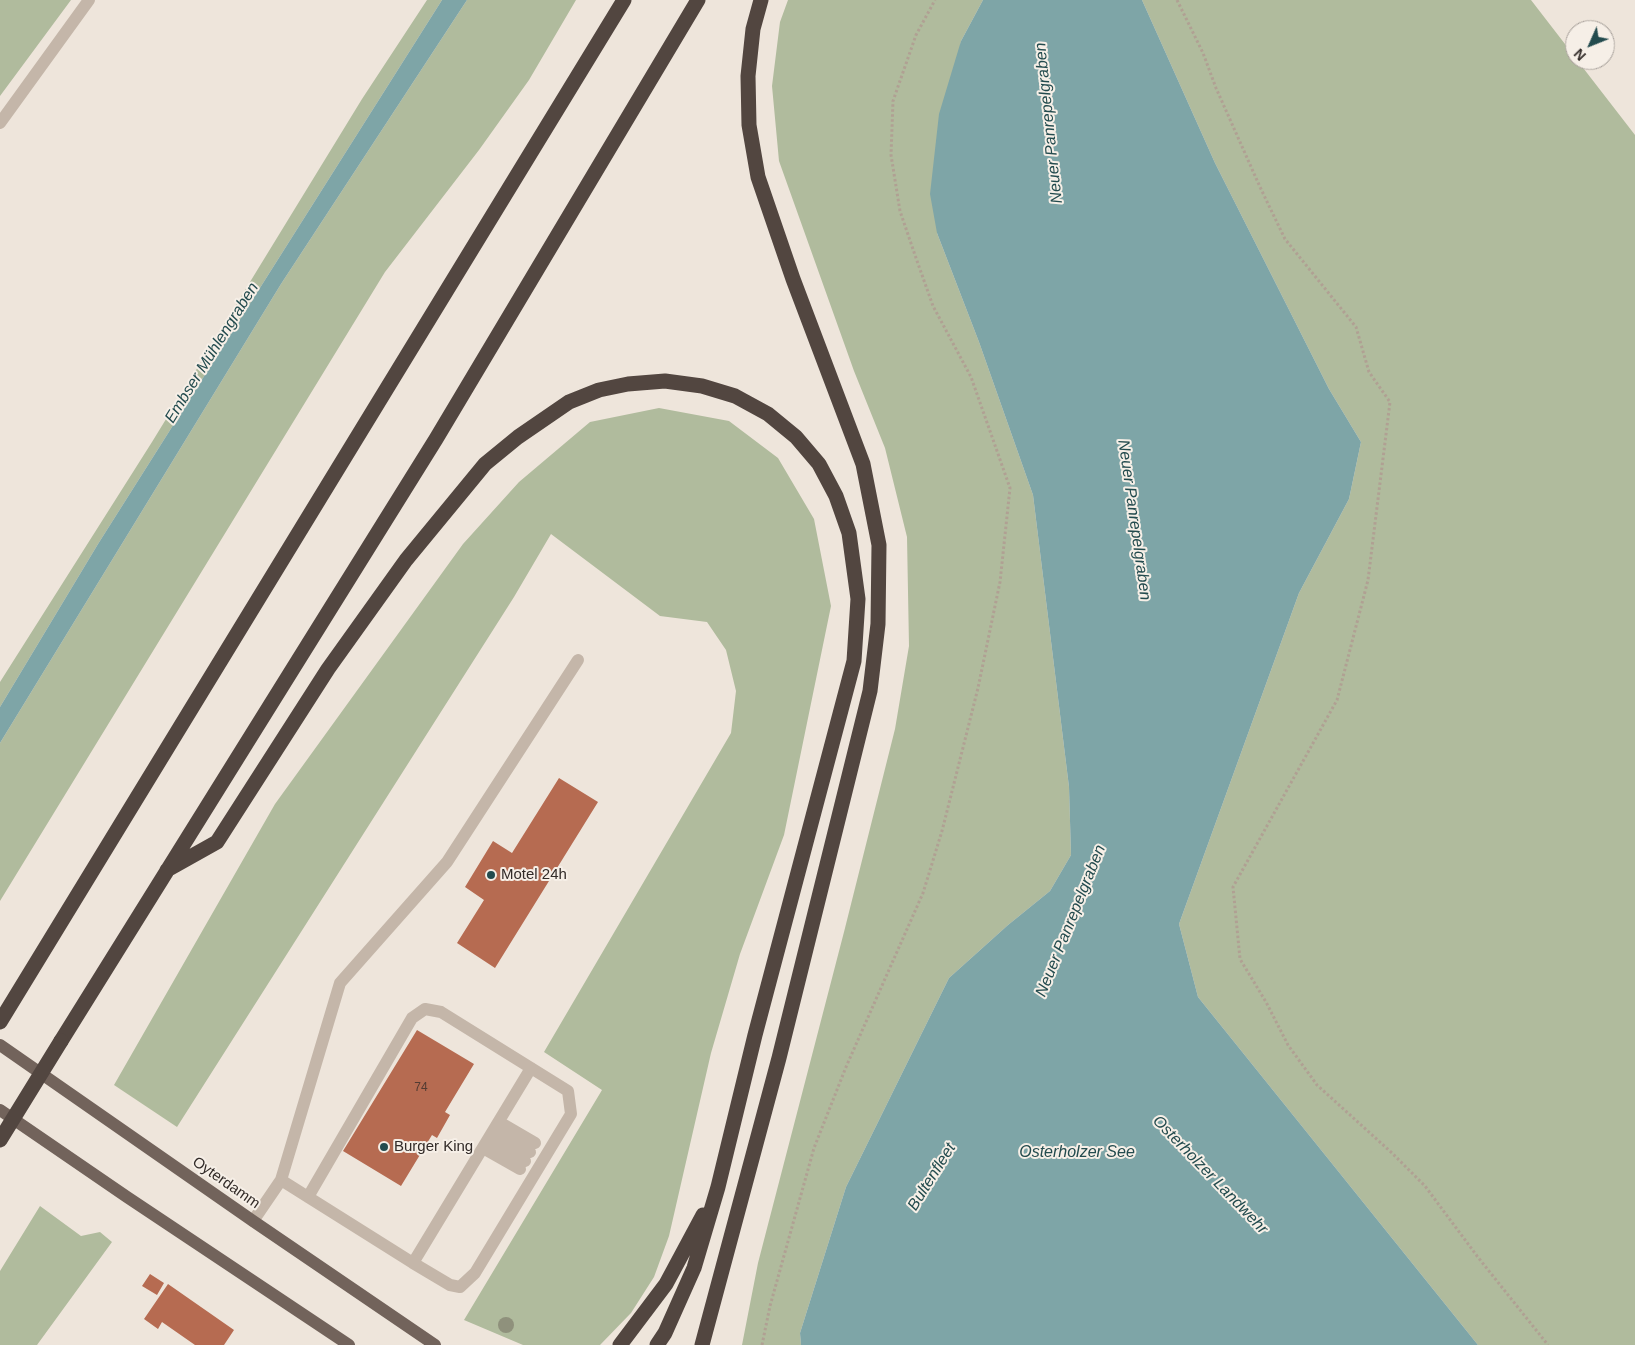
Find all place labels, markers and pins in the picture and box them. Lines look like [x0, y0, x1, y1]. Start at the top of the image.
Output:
place label: Motel 24h [501, 866, 567, 884]
marker: Motel 24h [485, 869, 497, 881]
place label: Burger King [394, 1138, 473, 1156]
marker: Burger King [378, 1141, 390, 1153]

